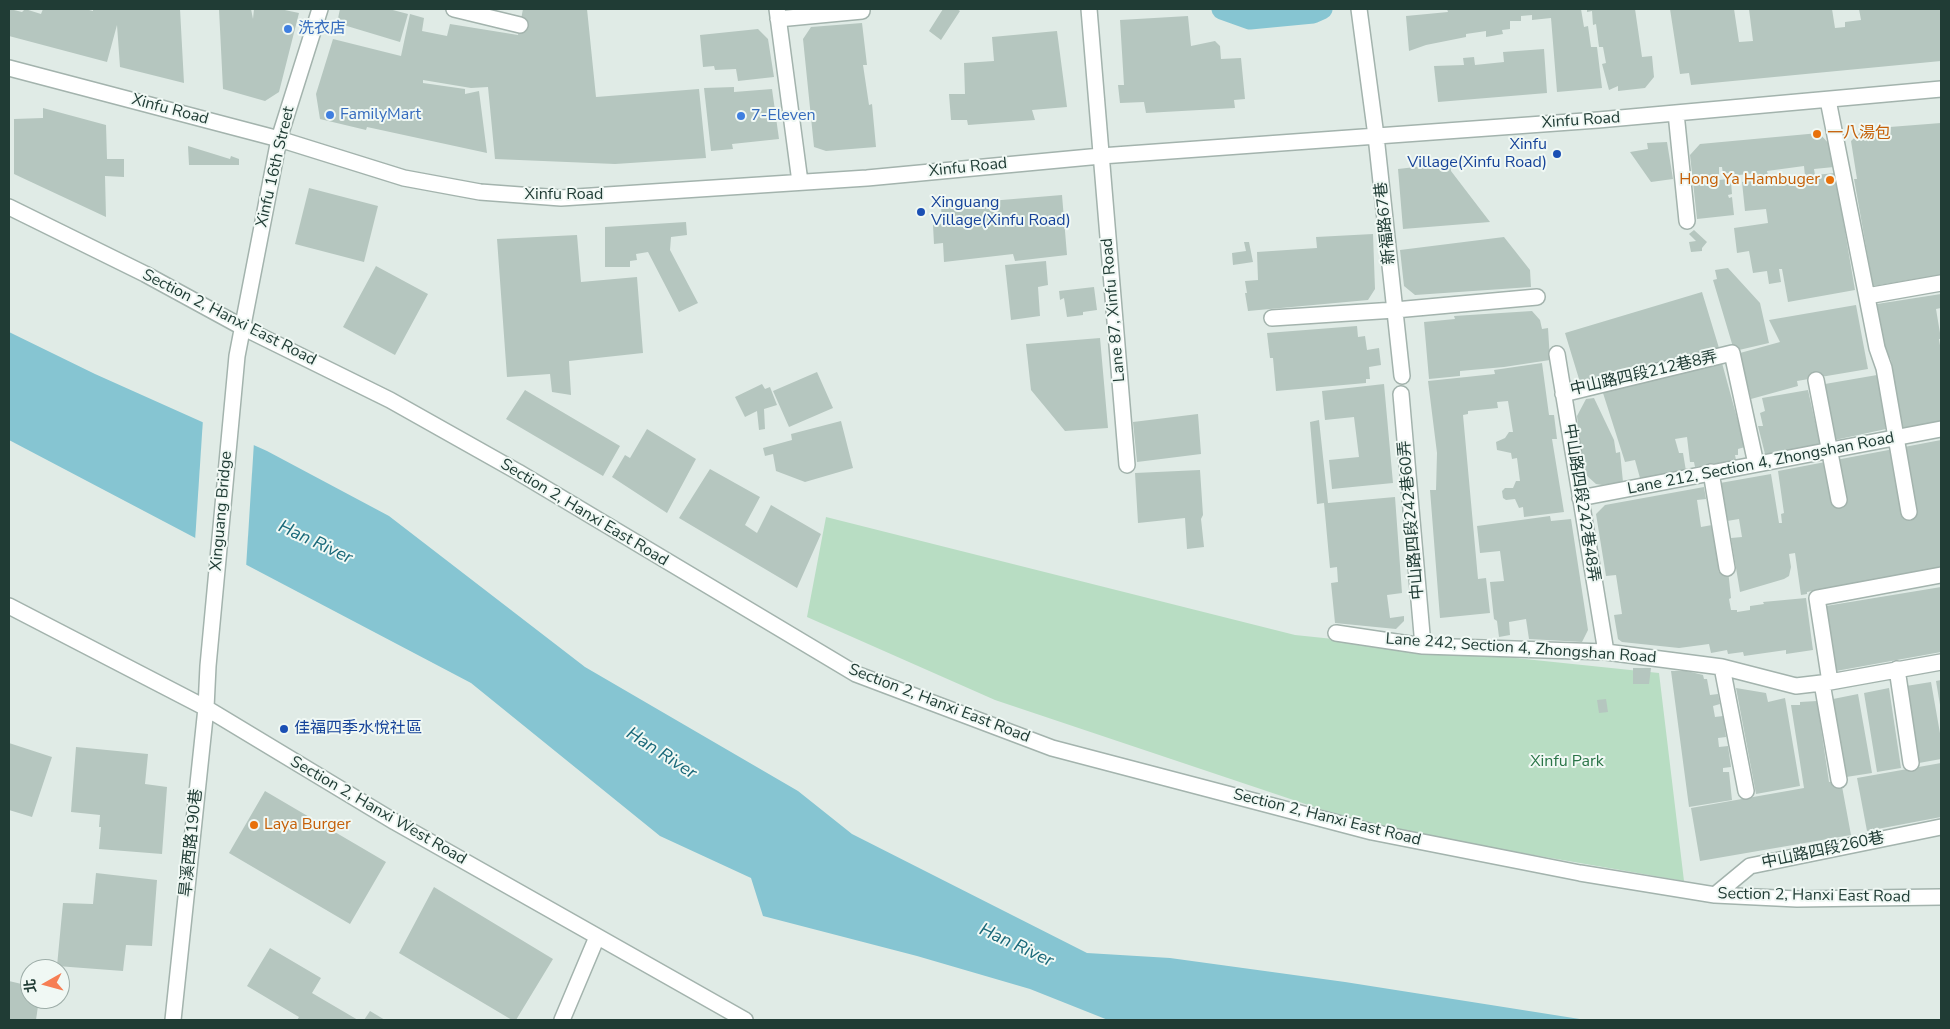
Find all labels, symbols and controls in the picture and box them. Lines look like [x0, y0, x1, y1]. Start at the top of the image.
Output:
place label: 洗衣店 [298, 19, 346, 39]
marker: 洗衣店 [282, 23, 294, 35]
street label: Xinfu Road [129, 91, 211, 129]
street label: Xinfu 16th Street [253, 105, 299, 229]
place label: FamilyMart [340, 105, 421, 125]
place label: 7-Eleven [751, 106, 815, 126]
marker: FamilyMart [324, 109, 336, 121]
street label: Xinfu Road [1541, 109, 1621, 133]
marker: 7-Eleven [735, 110, 747, 122]
place label: 一八湯包 [1827, 124, 1891, 144]
marker: 一八湯包 [1811, 128, 1823, 140]
place label: Xinfu Village(Xinfu Road) [1407, 135, 1547, 173]
marker: Xinfu Village(Xinfu Road) [1551, 148, 1563, 160]
street label: Xinfu Road [928, 154, 1008, 182]
place label: Hong Ya Hambuger [1679, 170, 1820, 190]
marker: Hong Ya Hambuger [1824, 174, 1836, 186]
street label: 新福路67巷 [1372, 181, 1400, 265]
street label: Xinfu Road [525, 185, 603, 205]
place label: Xinguang Village(Xinfu Road) [931, 193, 1071, 231]
marker: Xinguang Village(Xinfu Road) [915, 206, 927, 218]
street label: Lane 87, Xinfu Road [1098, 237, 1130, 383]
street label: Section 2, Hanxi East Road [139, 266, 319, 370]
street label: 中山路四段212巷8弄 [1569, 348, 1719, 400]
street label: 中山路四段242巷48弄 [1559, 422, 1603, 584]
street label: Lane 212, Section 4, Zhongshan Road [1626, 429, 1896, 499]
street label: 中山路四段242巷60弄 [1395, 439, 1429, 601]
street label: Xinguang Bridge [207, 450, 237, 572]
street label: Section 2, Hanxi East Road [496, 455, 672, 571]
water label: Han River [274, 516, 356, 570]
street label: Lane 242, Section 4, Zhongshan Road [1385, 630, 1657, 668]
street label: Section 2, Hanxi East Road [846, 661, 1032, 747]
place label: 佳福四季水悅社區 [294, 719, 422, 739]
marker: 佳福四季水悅社區 [278, 723, 290, 735]
water label: Han River [622, 723, 700, 785]
park label: Xinfu Park [1530, 752, 1604, 772]
street label: Section 2, Hanxi West Road [286, 753, 470, 869]
street label: Section 2, Hanxi East Road [1231, 785, 1423, 851]
street label: 旱溪西路190巷 [177, 788, 207, 898]
place label: Laya Burger [264, 815, 351, 835]
marker: Laya Burger [248, 819, 260, 831]
street label: 中山路四段260巷 [1760, 829, 1886, 873]
street label: Section 2, Hanxi East Road [1717, 885, 1911, 907]
water label: Han River [975, 919, 1057, 973]
north arrow [20, 959, 70, 1009]
text: 北 [20, 978, 41, 994]

